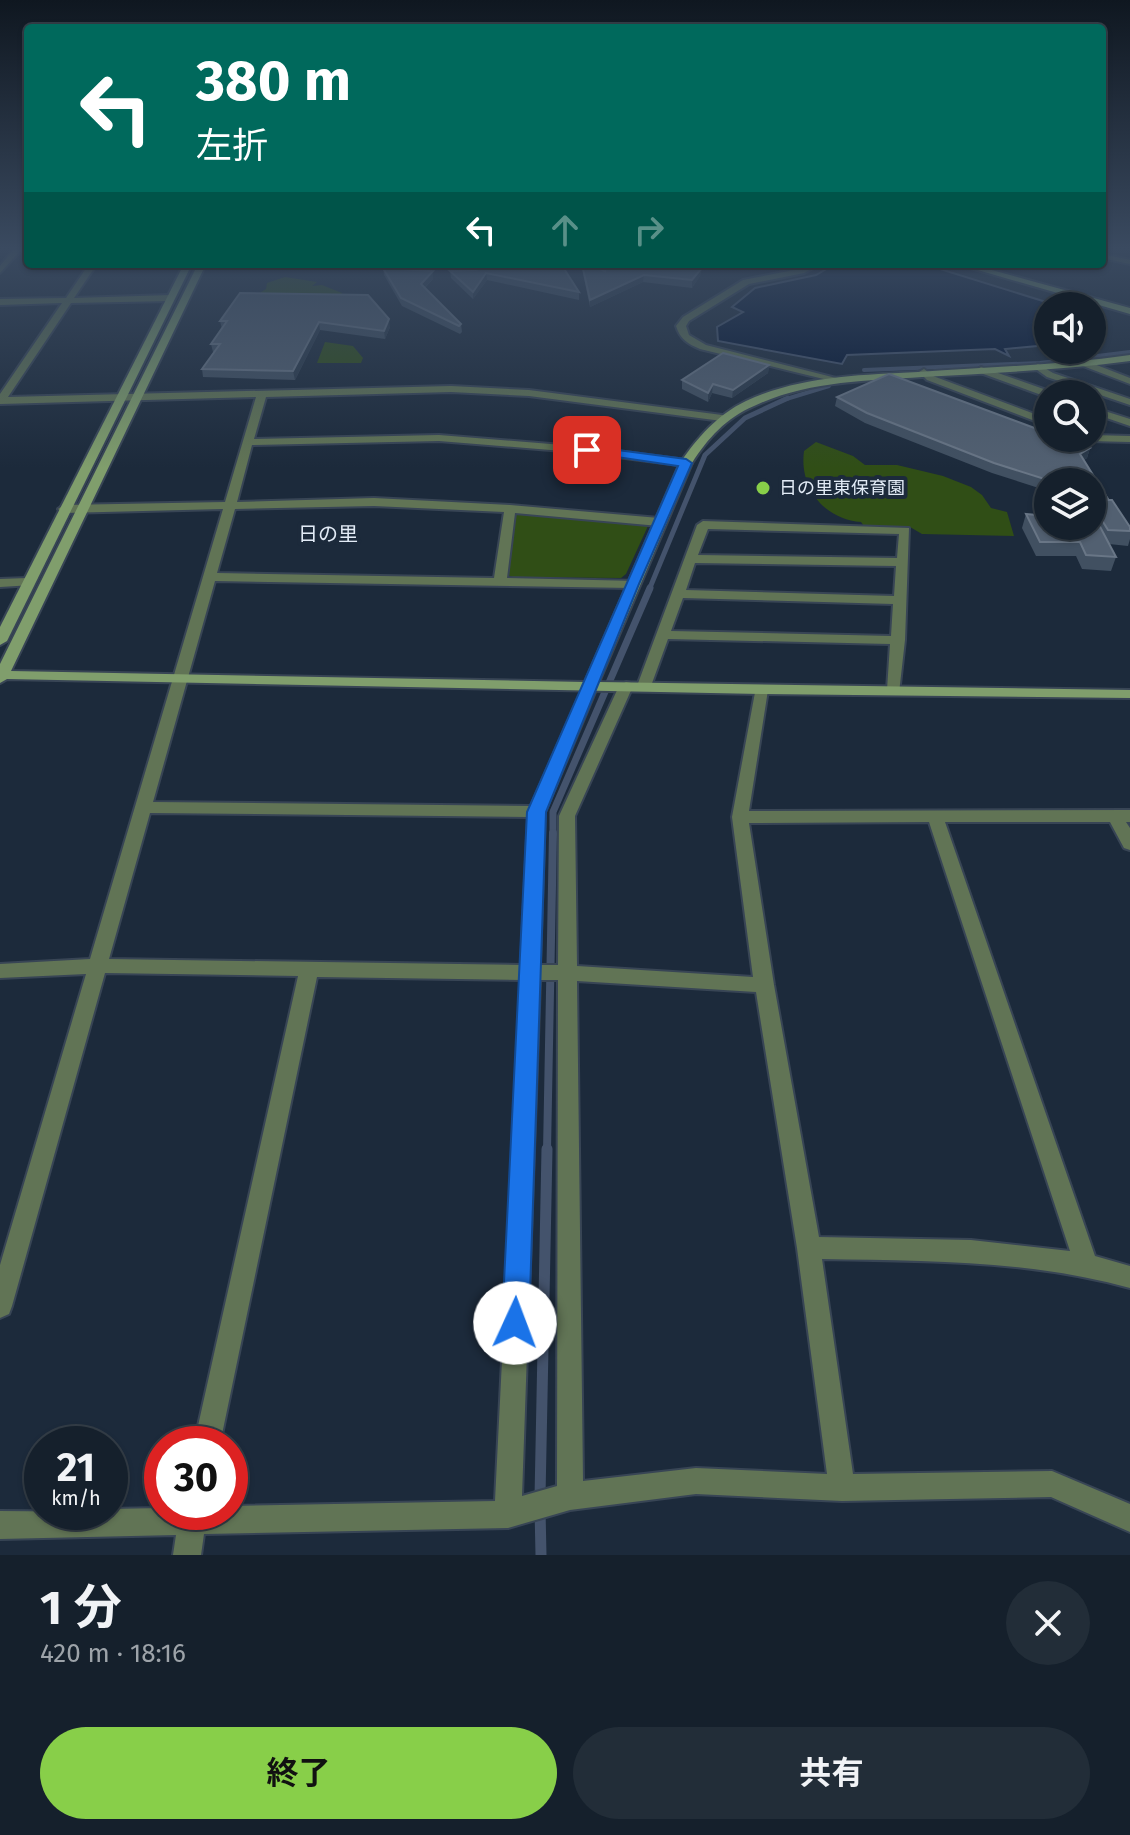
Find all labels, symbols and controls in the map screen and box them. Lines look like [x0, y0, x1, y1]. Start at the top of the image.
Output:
text: 380 m [196, 48, 351, 115]
icon: left [64, 56, 168, 160]
text: 左折 [196, 124, 268, 168]
icon: left [459, 208, 503, 252]
icon: ahead [543, 208, 587, 252]
icon: right [627, 208, 671, 252]
map controls [1034, 292, 1106, 540]
button: sound [1034, 292, 1106, 364]
button: search [1034, 380, 1106, 452]
pin [553, 416, 621, 484]
icon: arrive [565, 428, 609, 472]
button: layers [1034, 468, 1106, 540]
place label: 日の里東保育園 [779, 477, 905, 499]
marker: 日の里東保育園 [754, 479, 772, 497]
district label: 日の里 [298, 522, 358, 546]
position arrow [473, 1281, 557, 1365]
speed limit sign: 30 [144, 1426, 248, 1530]
text: 21 [57, 1444, 95, 1492]
text: km/h [51, 1486, 101, 1510]
text: 1 分 [40, 1579, 122, 1637]
button: close [1006, 1581, 1090, 1665]
text: 420 m · 18:16 [40, 1638, 186, 1669]
button: 終了 [40, 1727, 557, 1819]
button: 共有 [573, 1727, 1090, 1819]

